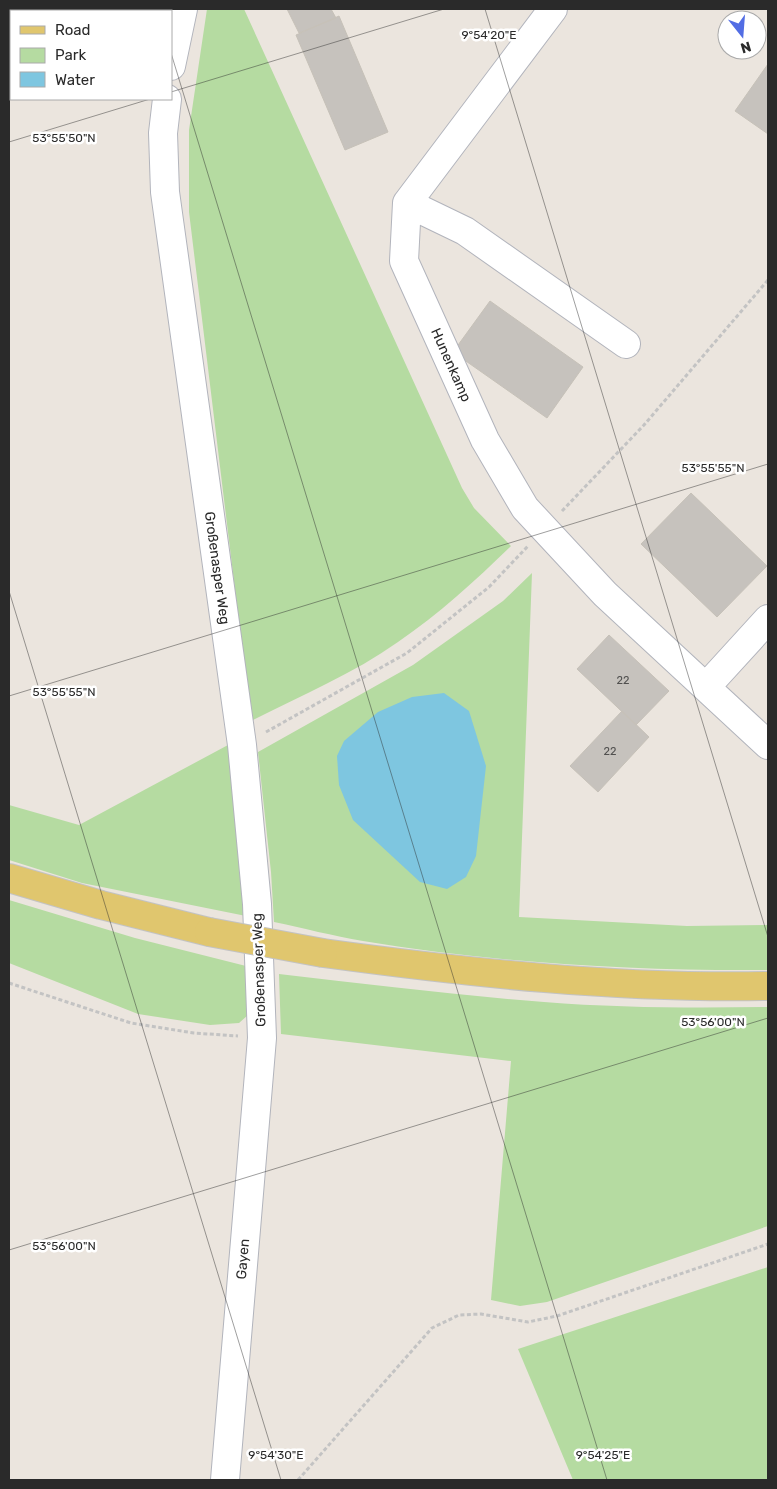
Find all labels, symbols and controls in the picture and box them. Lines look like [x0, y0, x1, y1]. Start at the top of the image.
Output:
legend [10, 10, 172, 100]
north arrow [717, 10, 767, 60]
text: Road [55, 21, 91, 39]
text: 9°54'20"E [461, 28, 517, 42]
text: N [738, 37, 753, 57]
text: Park [55, 46, 86, 64]
text: Water [55, 71, 95, 89]
text: 53°55'50"N [32, 131, 96, 145]
street label: Hunenkamp [427, 326, 475, 404]
text: 53°55'55"N [682, 461, 744, 475]
street label: Großenasper Weg [201, 511, 233, 625]
house number: 22 [617, 674, 629, 687]
text: 53°55'55"N [33, 685, 95, 699]
house number: 22 [604, 745, 616, 758]
street label: Großenasper Weg [249, 913, 269, 1027]
text: 53°56'00"N [681, 1015, 745, 1029]
street label: Gayen [233, 1238, 253, 1280]
text: 53°56'00"N [32, 1239, 96, 1253]
text: 9°54'30"E [248, 1448, 304, 1462]
text: 9°54'25"E [576, 1448, 630, 1462]

